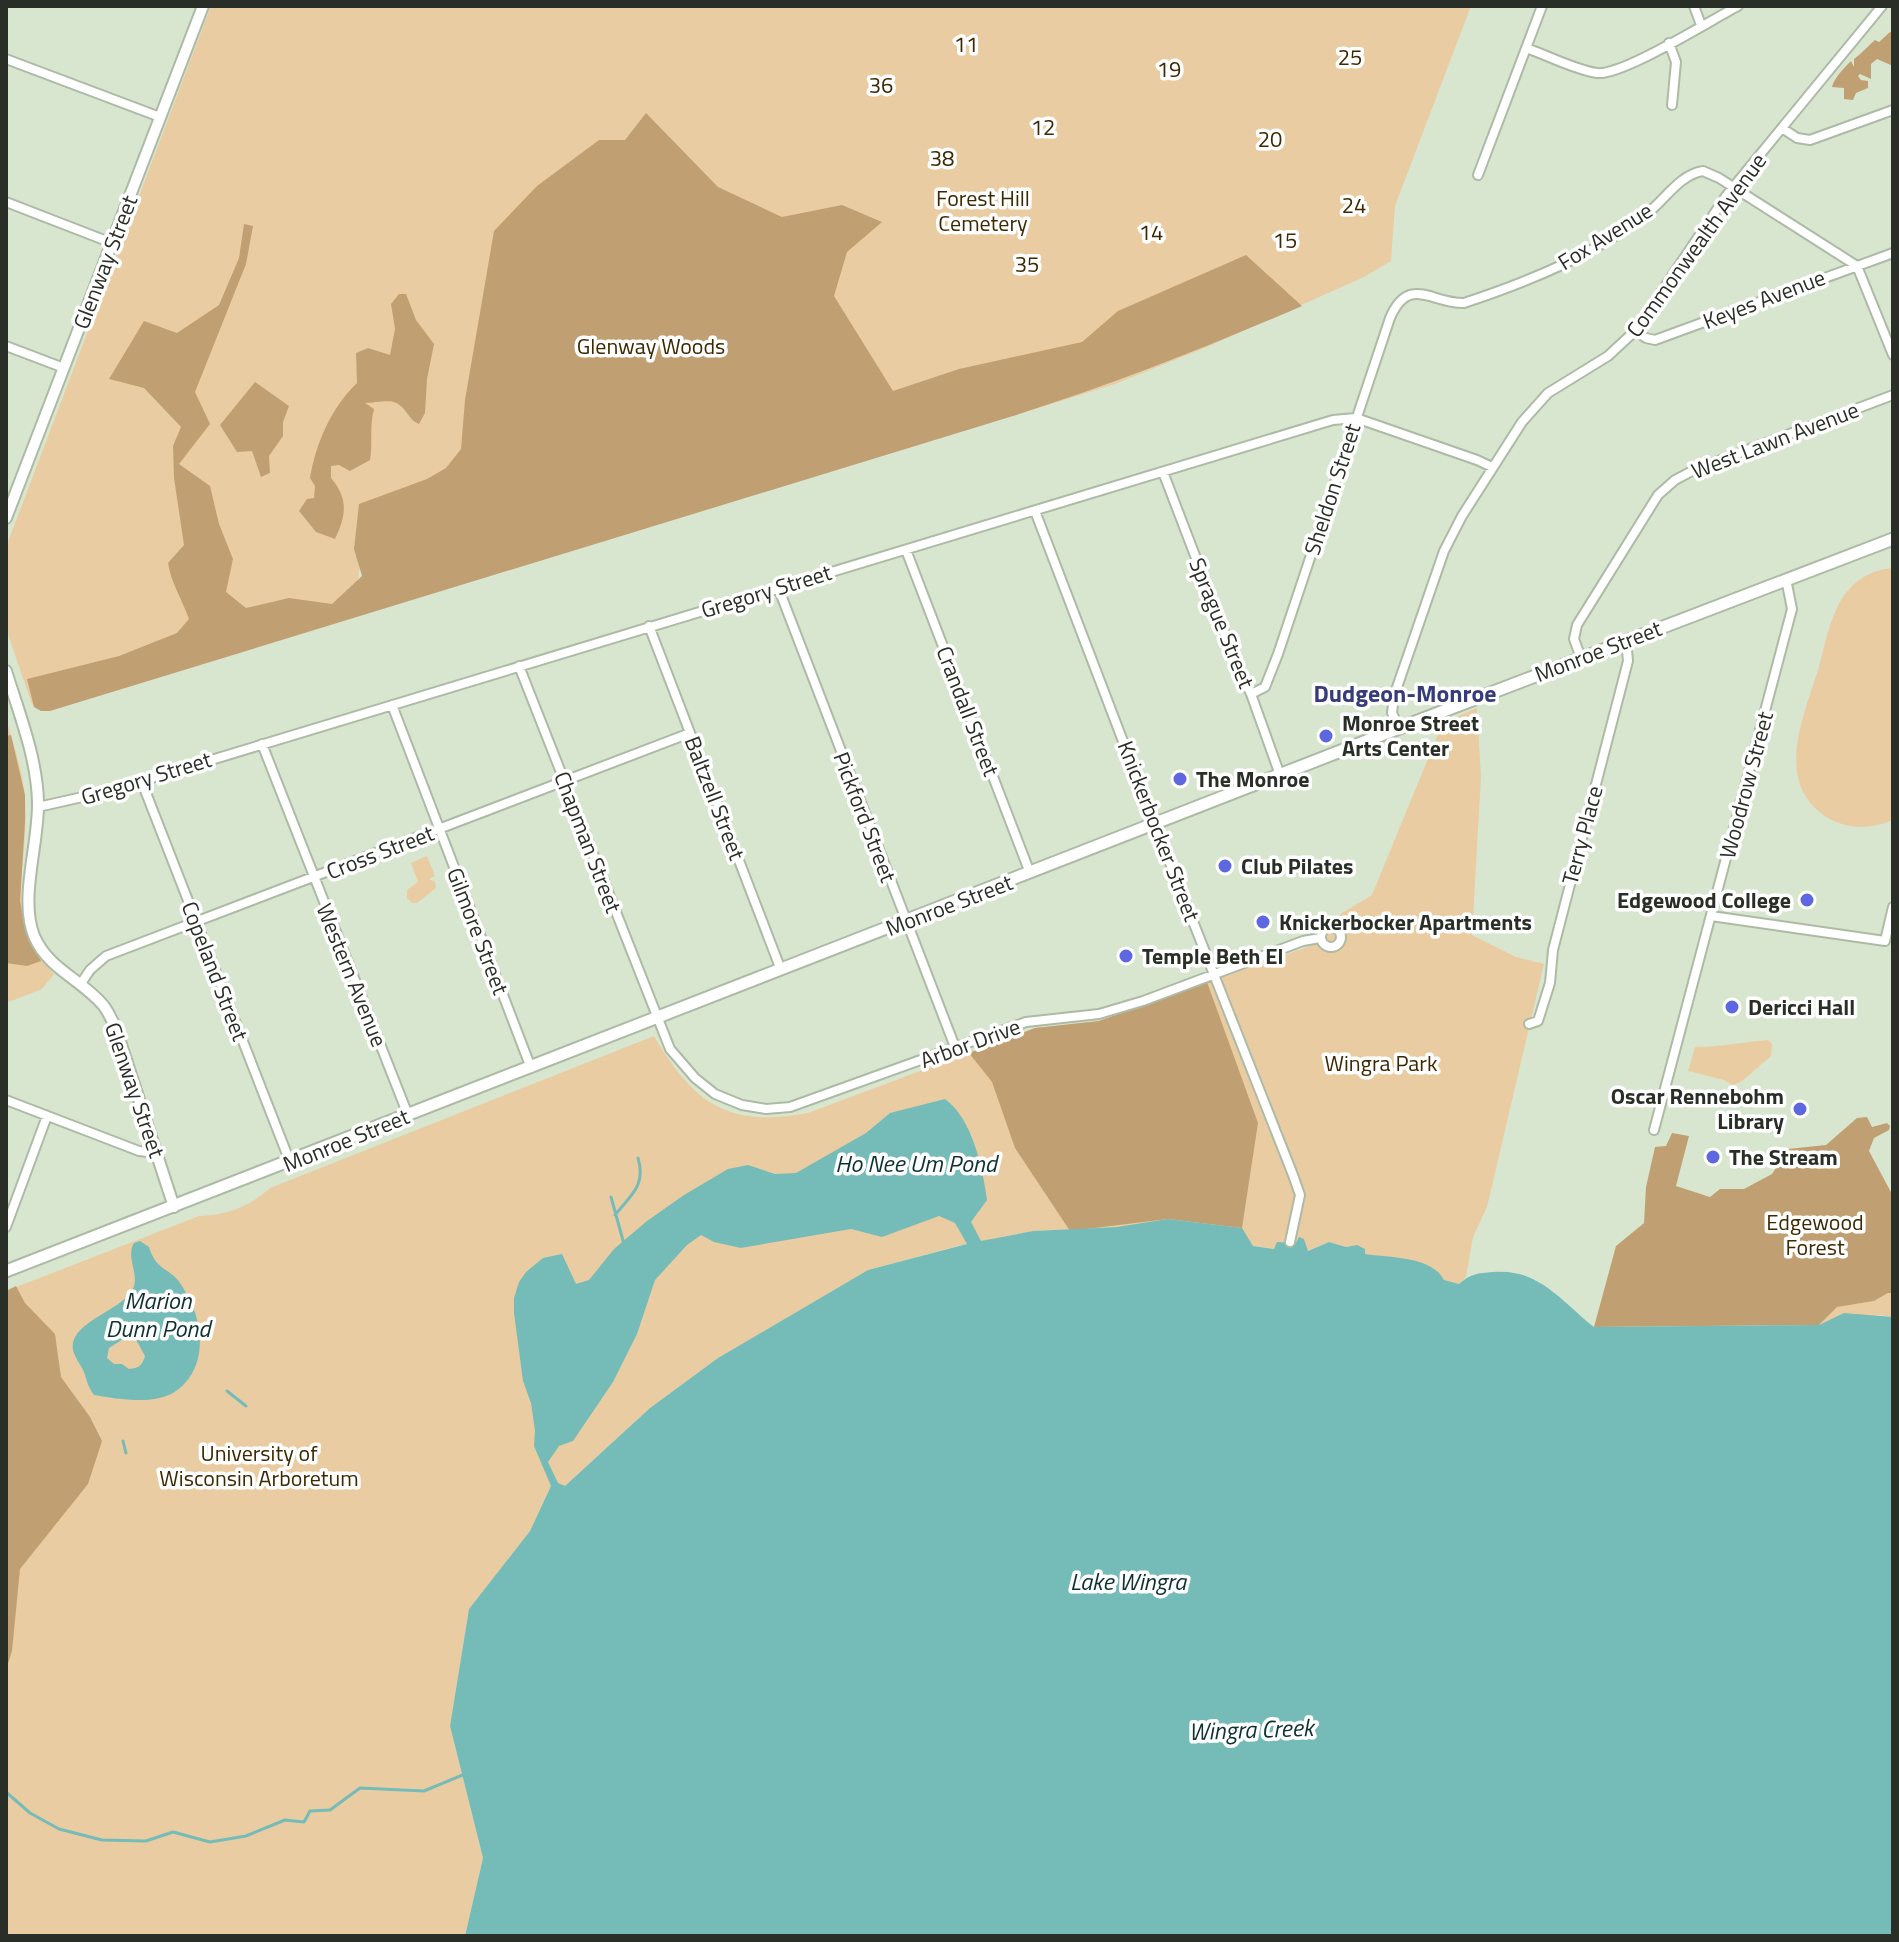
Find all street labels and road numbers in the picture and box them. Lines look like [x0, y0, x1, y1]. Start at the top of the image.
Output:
street label: Commonwealth Avenue [1617, 146, 1775, 344]
street label: Glenway Street [64, 190, 146, 334]
street label: Fox Avenue [1551, 193, 1659, 279]
street label: Keyes Avenue [1698, 260, 1830, 338]
street label: West Lawn Avenue [1686, 392, 1864, 488]
street label: Sheldon Street [1295, 419, 1369, 559]
street label: Sprague Street [1180, 553, 1264, 694]
street label: Gregory Street [697, 555, 836, 627]
street label: Monroe Street [1530, 611, 1667, 691]
street label: Crandall Street [928, 641, 1008, 781]
street label: Woodrow Street [1710, 707, 1782, 862]
street label: Baltzell Street [676, 731, 754, 865]
street label: Knickerbocker Street [1109, 736, 1209, 926]
street label: Gregory Street [77, 742, 216, 814]
street label: Pickford Street [825, 747, 906, 887]
street label: Chapman Street [545, 766, 631, 918]
street label: Terry Place [1552, 782, 1612, 888]
street label: Cross Street [321, 816, 439, 888]
street label: Gilmore Street [438, 863, 518, 1000]
street label: Monroe Street [881, 865, 1018, 945]
street label: Copeland Street [173, 896, 257, 1046]
street label: Western Avenue [308, 898, 396, 1052]
street label: Arbor Drive [915, 1009, 1025, 1077]
street label: Glenway Street [96, 1018, 174, 1163]
street label: Monroe Street [278, 1099, 414, 1181]

